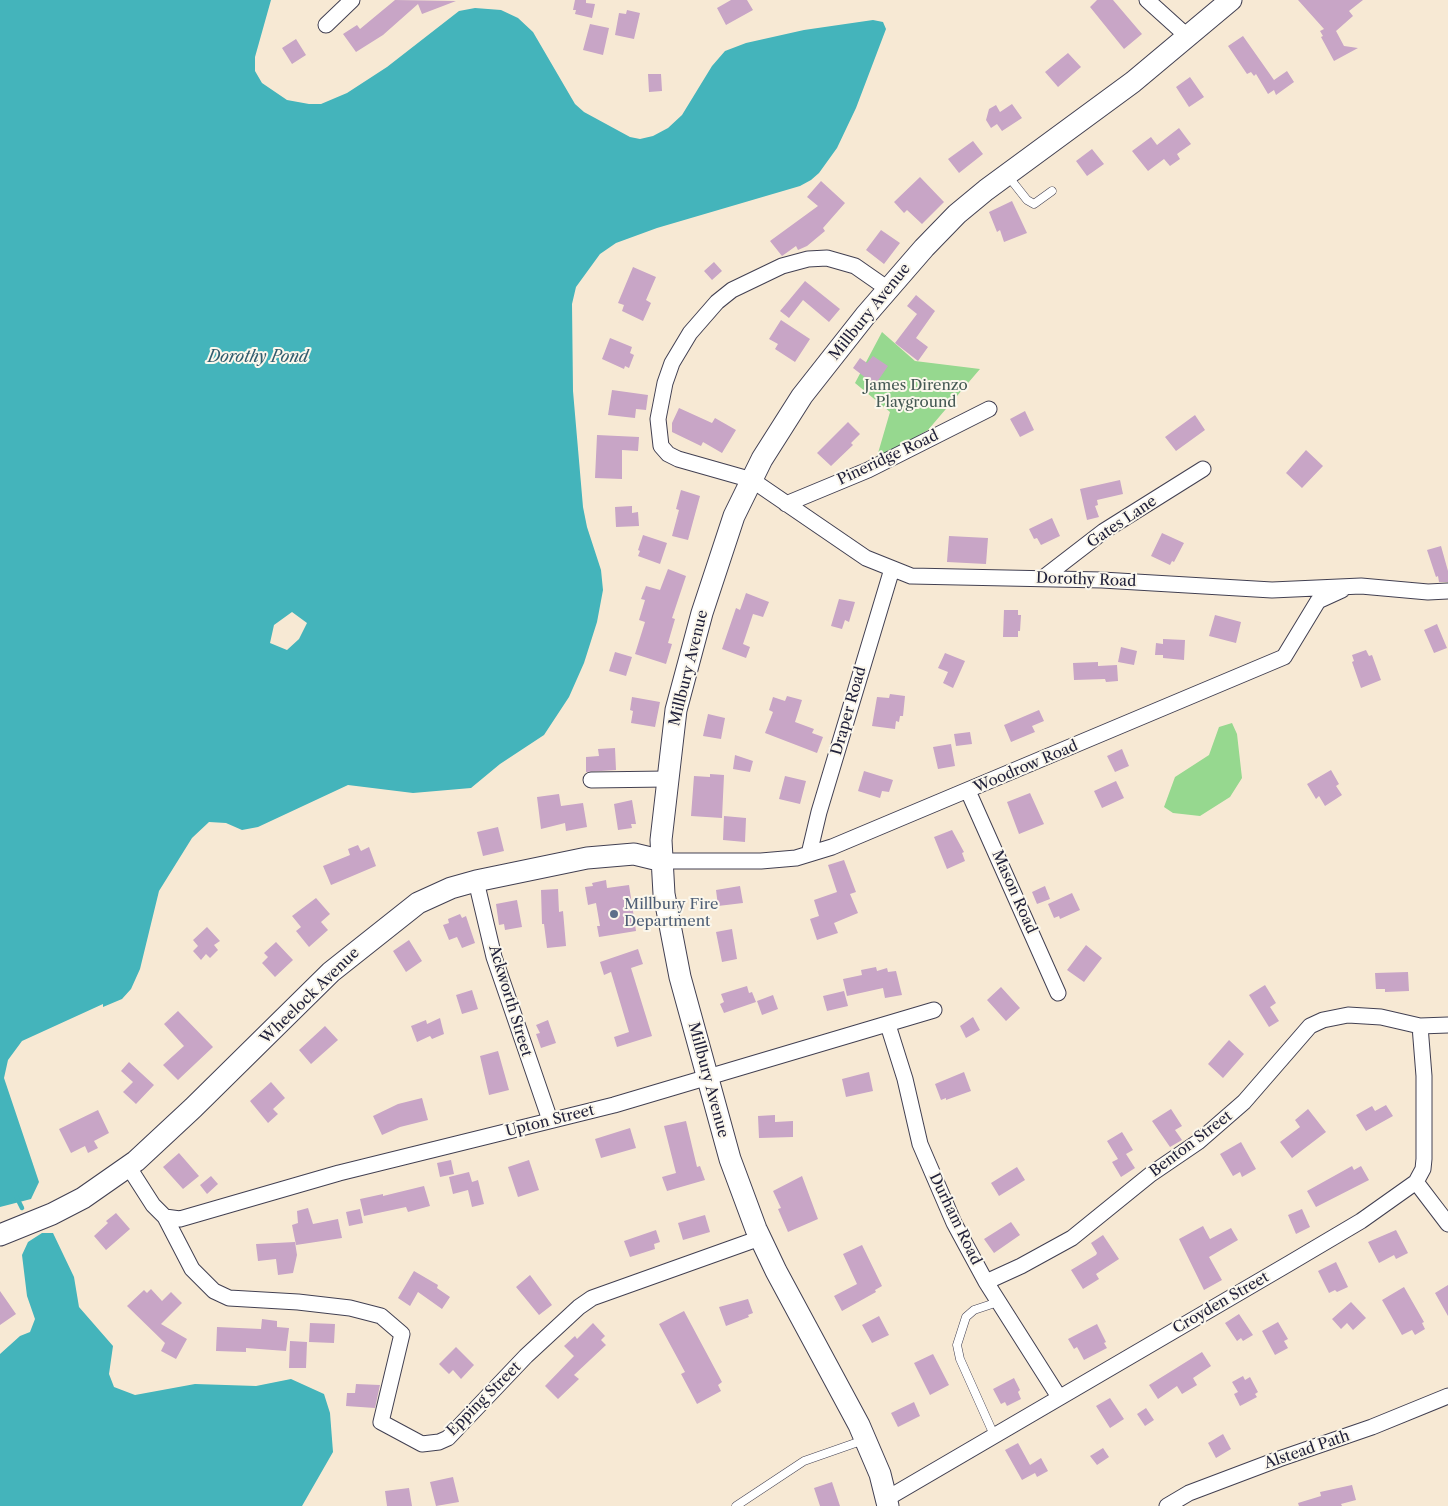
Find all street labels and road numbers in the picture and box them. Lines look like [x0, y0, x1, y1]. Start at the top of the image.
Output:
street label: Millbury Avenue [826, 260, 914, 364]
street label: Pineridge Road [835, 427, 941, 489]
street label: Gates Lane [1084, 492, 1160, 552]
street label: Dorothy Road [1036, 569, 1136, 591]
street label: Millbury Avenue [666, 608, 712, 728]
street label: Draper Road [828, 665, 870, 757]
street label: Woodrow Road [971, 737, 1081, 797]
street label: Mason Road [988, 848, 1040, 936]
street label: Ackworth Street [484, 943, 536, 1059]
street label: Wheelock Avenue [257, 944, 363, 1048]
street label: Millbury Avenue [684, 1020, 732, 1140]
street label: Upton Street [504, 1101, 596, 1141]
street label: Benton Street [1146, 1107, 1236, 1181]
street label: Durham Road [925, 1170, 985, 1268]
street label: Croyden Street [1170, 1268, 1272, 1338]
street label: Epping Street [443, 1358, 525, 1440]
street label: Alstead Path [1262, 1427, 1352, 1473]

